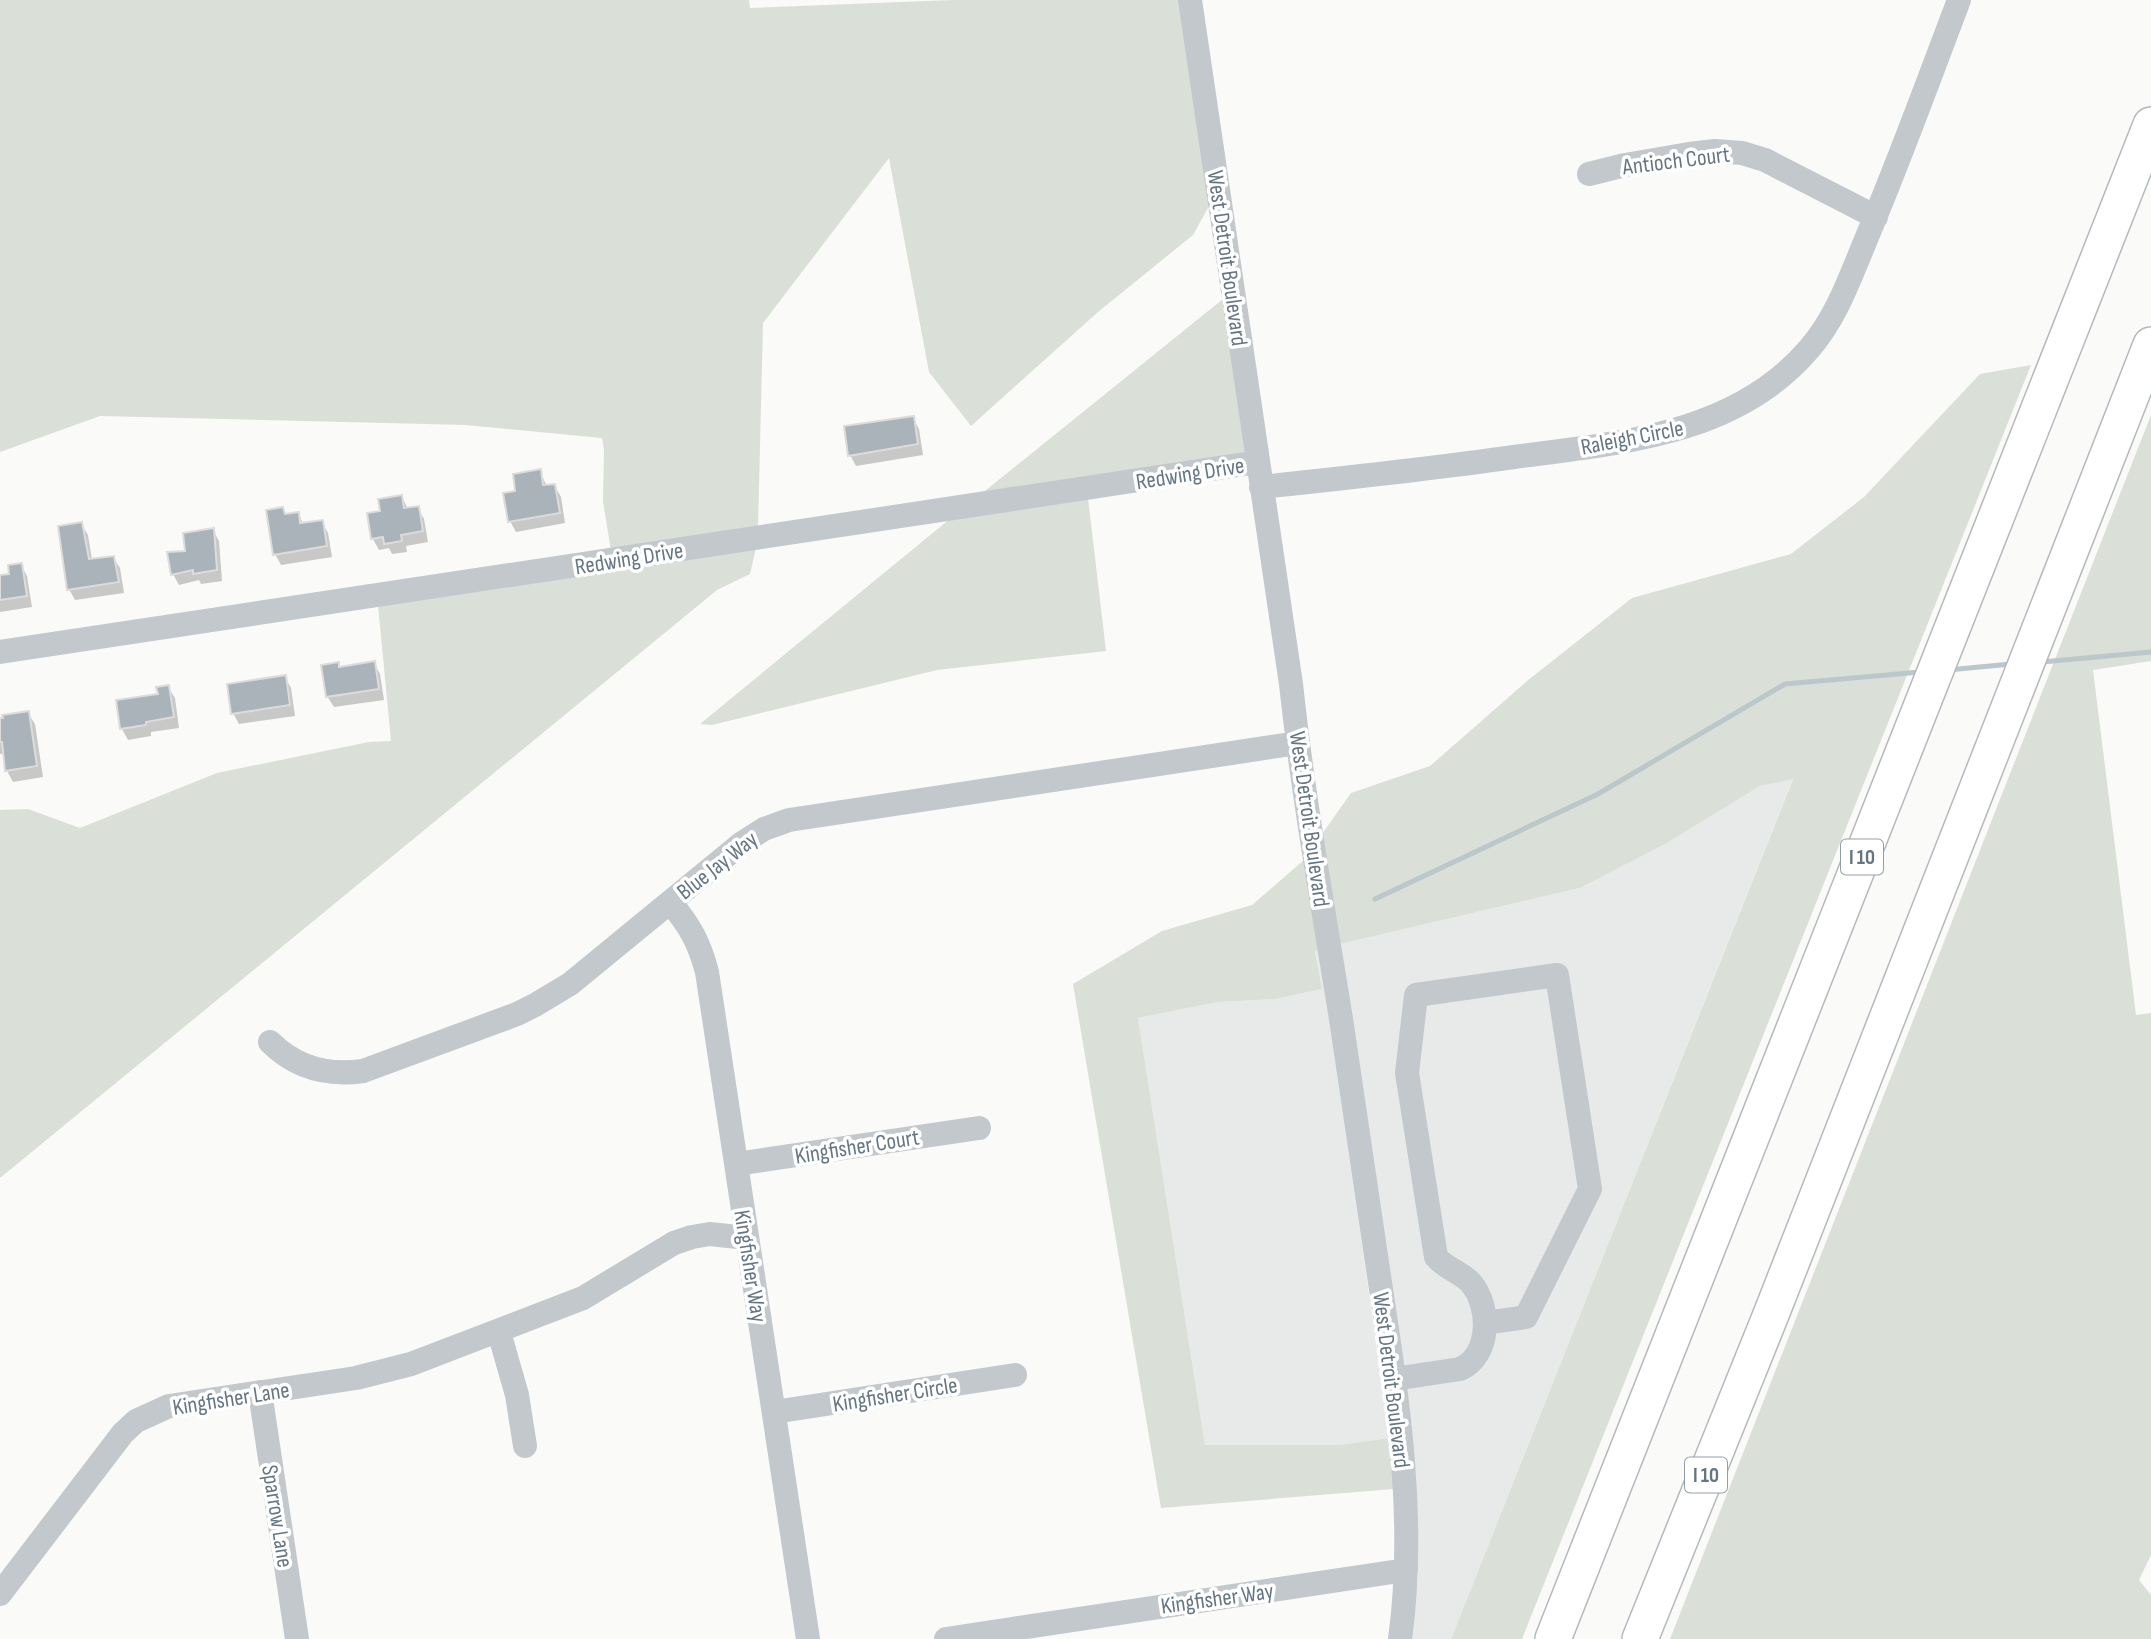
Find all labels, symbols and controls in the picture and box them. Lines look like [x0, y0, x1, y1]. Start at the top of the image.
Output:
street label: Antioch Court [1620, 141, 1731, 182]
street label: West Detroit Boulevard [1201, 169, 1253, 348]
street label: Raleigh Circle [1578, 414, 1686, 462]
street label: Redwing Drive [1134, 452, 1246, 496]
street label: Redwing Drive [573, 537, 685, 581]
street label: West Detroit Boulevard [1283, 730, 1335, 909]
street label: Blue Jay Way [672, 825, 764, 906]
road number: I 10 [1841, 840, 1883, 874]
street label: Kingfisher Court [793, 1123, 921, 1171]
street label: Kingfisher Way [727, 1208, 773, 1324]
street label: West Detroit Boulevard [1366, 1291, 1416, 1470]
street label: Kingfisher Circle [831, 1371, 959, 1419]
street label: Kingfisher Lane [171, 1376, 292, 1422]
road number: I 10 [1685, 1458, 1727, 1492]
street label: Sparrow Lane [255, 1463, 299, 1569]
street label: Kingfisher Way [1159, 1577, 1275, 1621]

